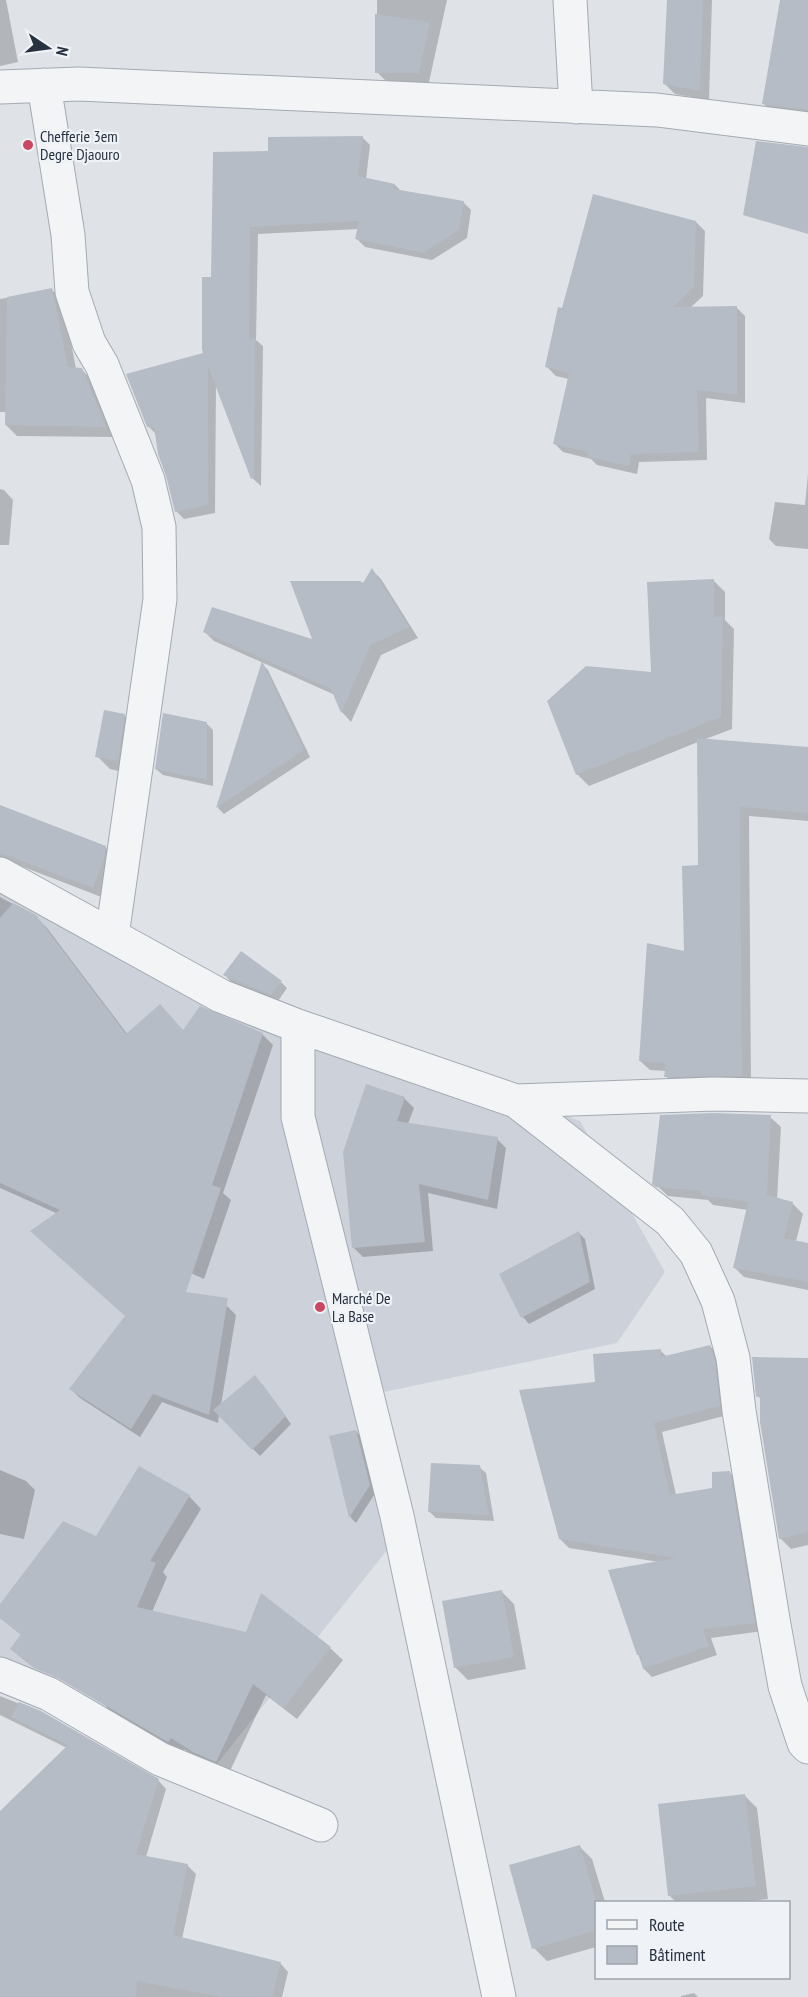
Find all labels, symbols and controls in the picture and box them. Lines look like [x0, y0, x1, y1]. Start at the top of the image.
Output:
north arrow [18, 18, 78, 78]
text: N [52, 45, 73, 58]
place label: Chefferie 3em Degre Djaouro [40, 126, 120, 164]
marker: Chefferie 3em Degre Djaouro [21, 138, 35, 152]
place label: Marché De La Base [332, 1288, 391, 1326]
marker: Marché De La Base [313, 1300, 327, 1314]
legend [595, 1901, 790, 1979]
text: Route [649, 1913, 685, 1936]
text: Bâtiment [649, 1943, 706, 1966]

